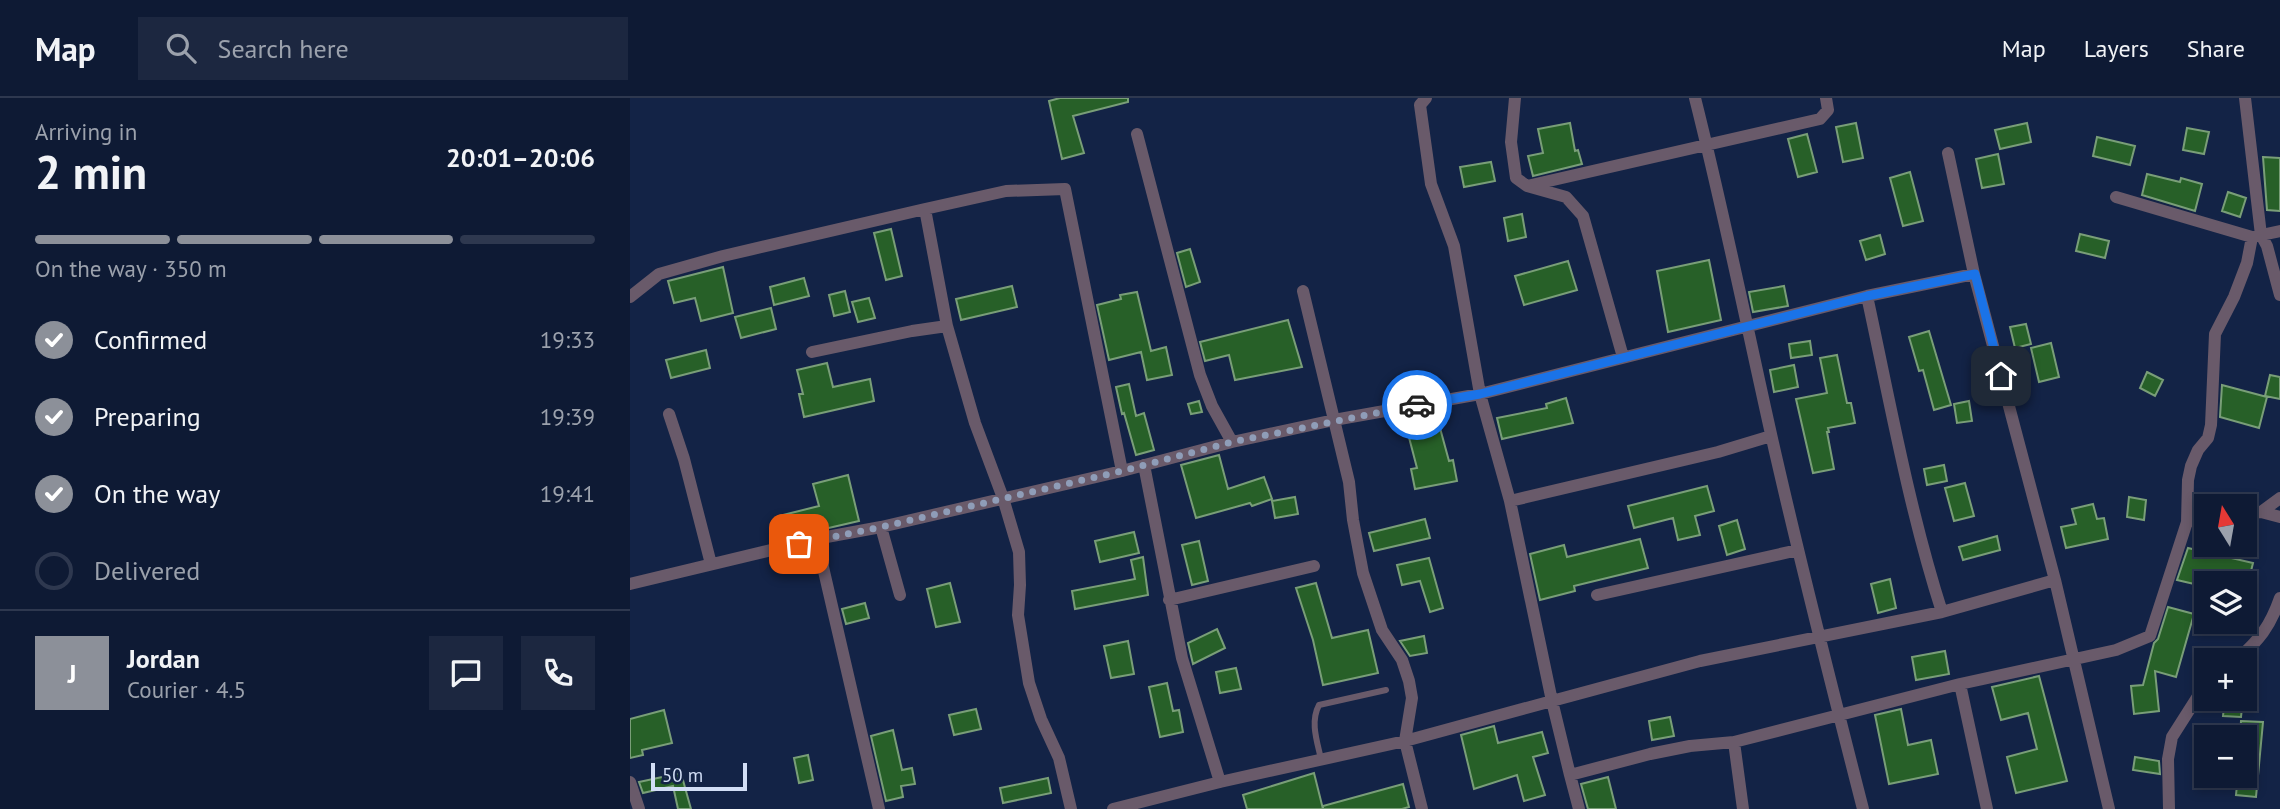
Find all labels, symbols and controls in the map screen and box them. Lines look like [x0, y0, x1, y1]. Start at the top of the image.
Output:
search box [138, 17, 628, 80]
text: Map [35, 27, 96, 70]
icon: search [162, 29, 200, 67]
text: Search here [218, 32, 349, 65]
text: Map [2002, 33, 2046, 64]
text: Layers [2084, 33, 2149, 64]
text: Share [2187, 33, 2245, 64]
text: Arriving in [35, 117, 137, 146]
text: 20:01–20:06 [446, 141, 595, 174]
text: 2 min [35, 142, 147, 202]
text: On the way · 350 m [35, 254, 227, 283]
icon: check [35, 321, 73, 359]
text: Confirmed [94, 323, 207, 356]
text: 19:33 [540, 325, 595, 354]
pin [1971, 346, 2031, 406]
icon: home [1982, 357, 2020, 395]
courier [1382, 370, 1452, 440]
icon: car [1398, 386, 1436, 424]
icon: check [35, 398, 73, 436]
text: Preparing [94, 400, 201, 433]
text: 19:39 [540, 402, 595, 431]
icon: check [35, 475, 73, 513]
text: On the way [94, 477, 220, 510]
text: 19:41 [540, 479, 595, 508]
north arrow [2194, 494, 2258, 556]
map controls [2194, 494, 2257, 788]
pin [769, 514, 829, 574]
icon: bag [780, 525, 818, 563]
text: Delivered [94, 554, 200, 587]
button: layers [2194, 571, 2257, 634]
button: chat [429, 636, 503, 710]
button: phone [521, 636, 595, 710]
text: Jordan [127, 642, 200, 675]
button: + [2194, 648, 2257, 711]
text: J [68, 657, 76, 690]
text: Courier · 4.5 [127, 675, 246, 704]
button: − [2194, 725, 2257, 788]
scale bar [651, 760, 747, 792]
text: 50 m [662, 763, 703, 787]

